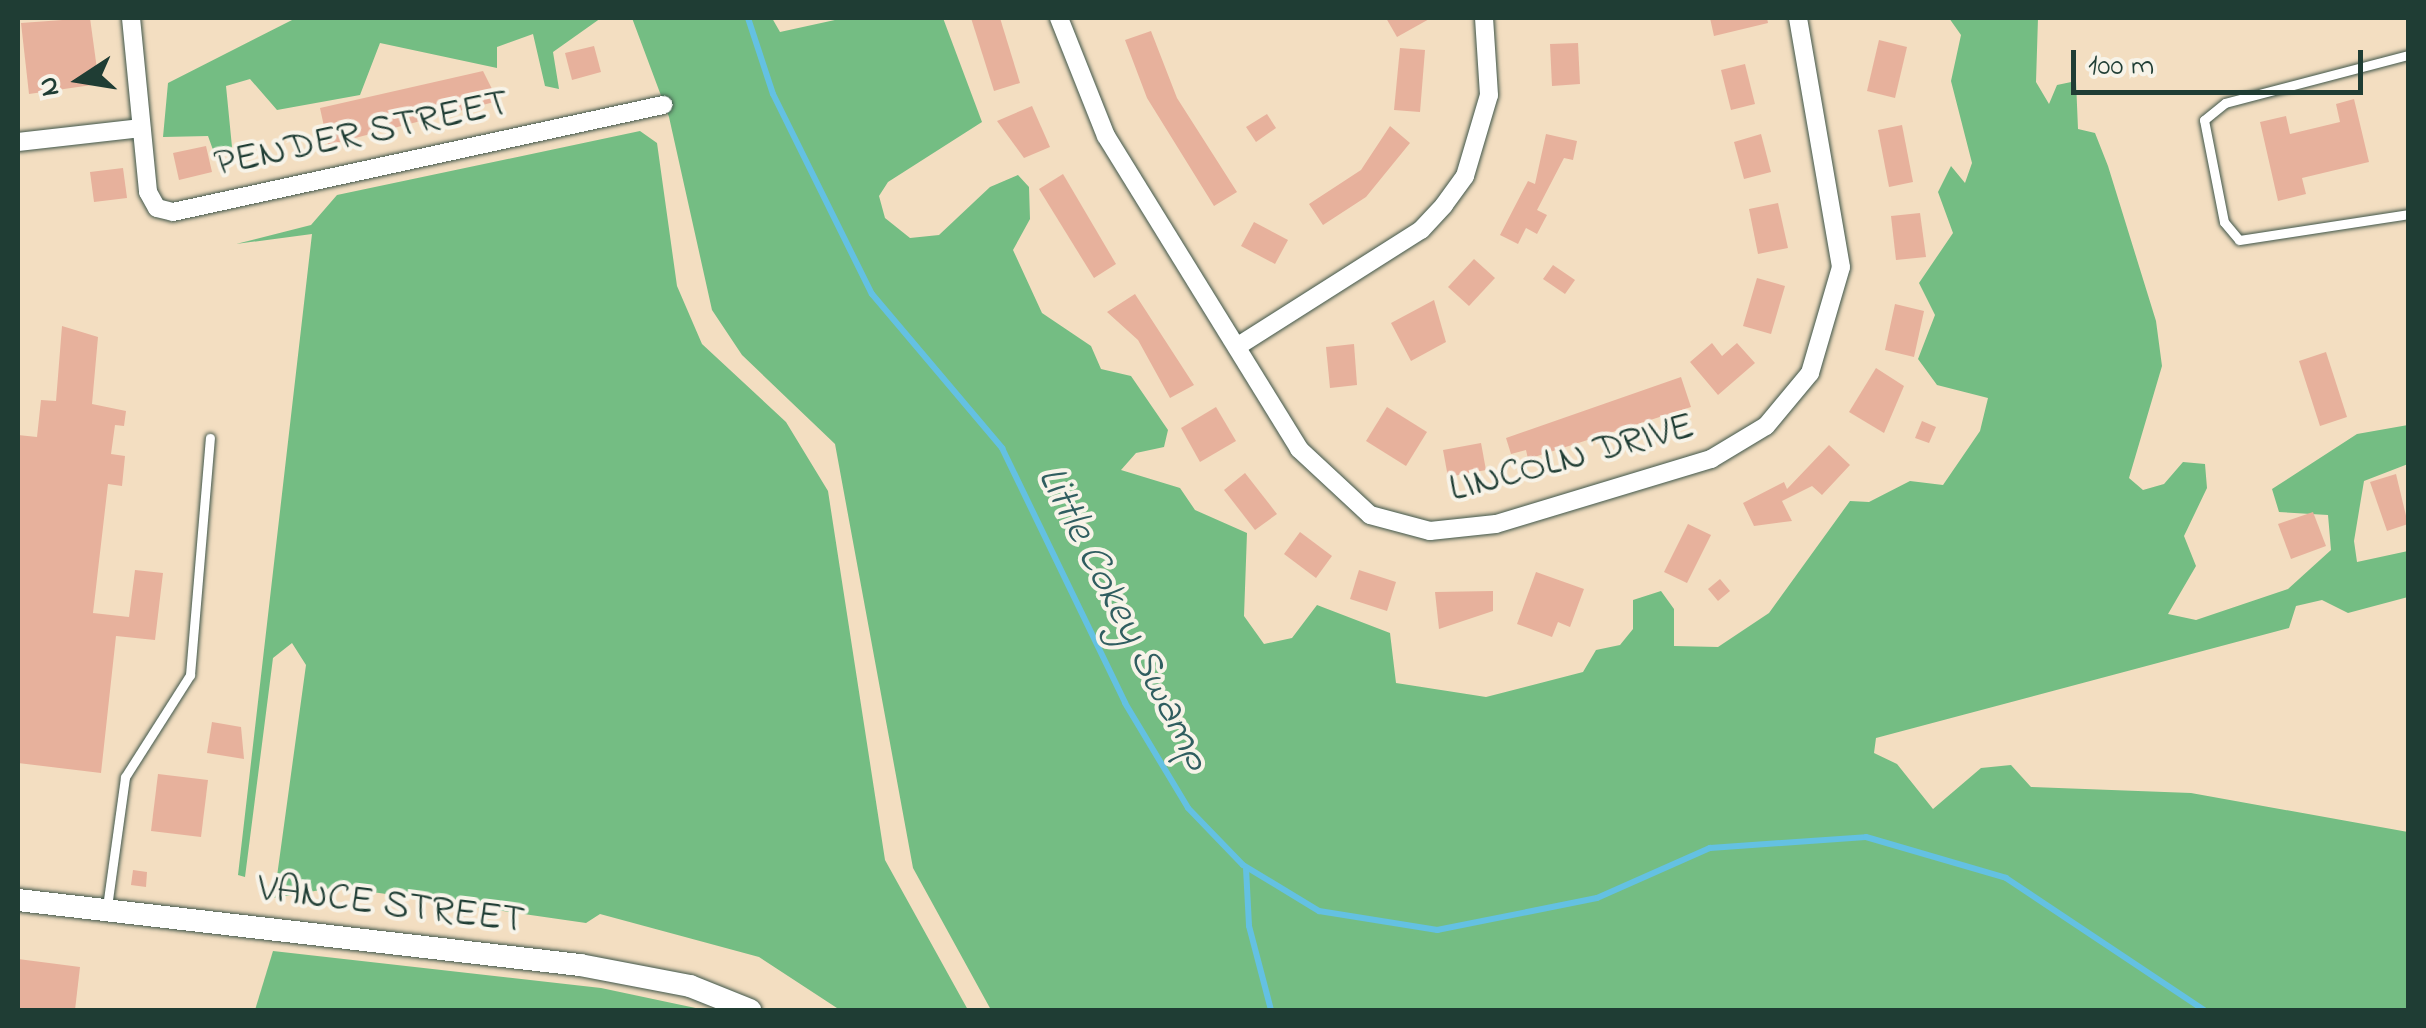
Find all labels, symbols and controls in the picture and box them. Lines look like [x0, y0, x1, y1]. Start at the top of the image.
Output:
north arrow [30, 30, 130, 130]
scale bar [2076, 30, 2368, 92]
text: 100 m [2088, 45, 2154, 89]
text: N [28, 73, 72, 100]
street label: PENDER STREET [210, 80, 514, 190]
street label: LINCOLN DRIVE [1444, 403, 1700, 515]
water label: Little Cokey Swamp [1024, 458, 1222, 780]
street label: VANCE STREET [255, 866, 527, 946]

